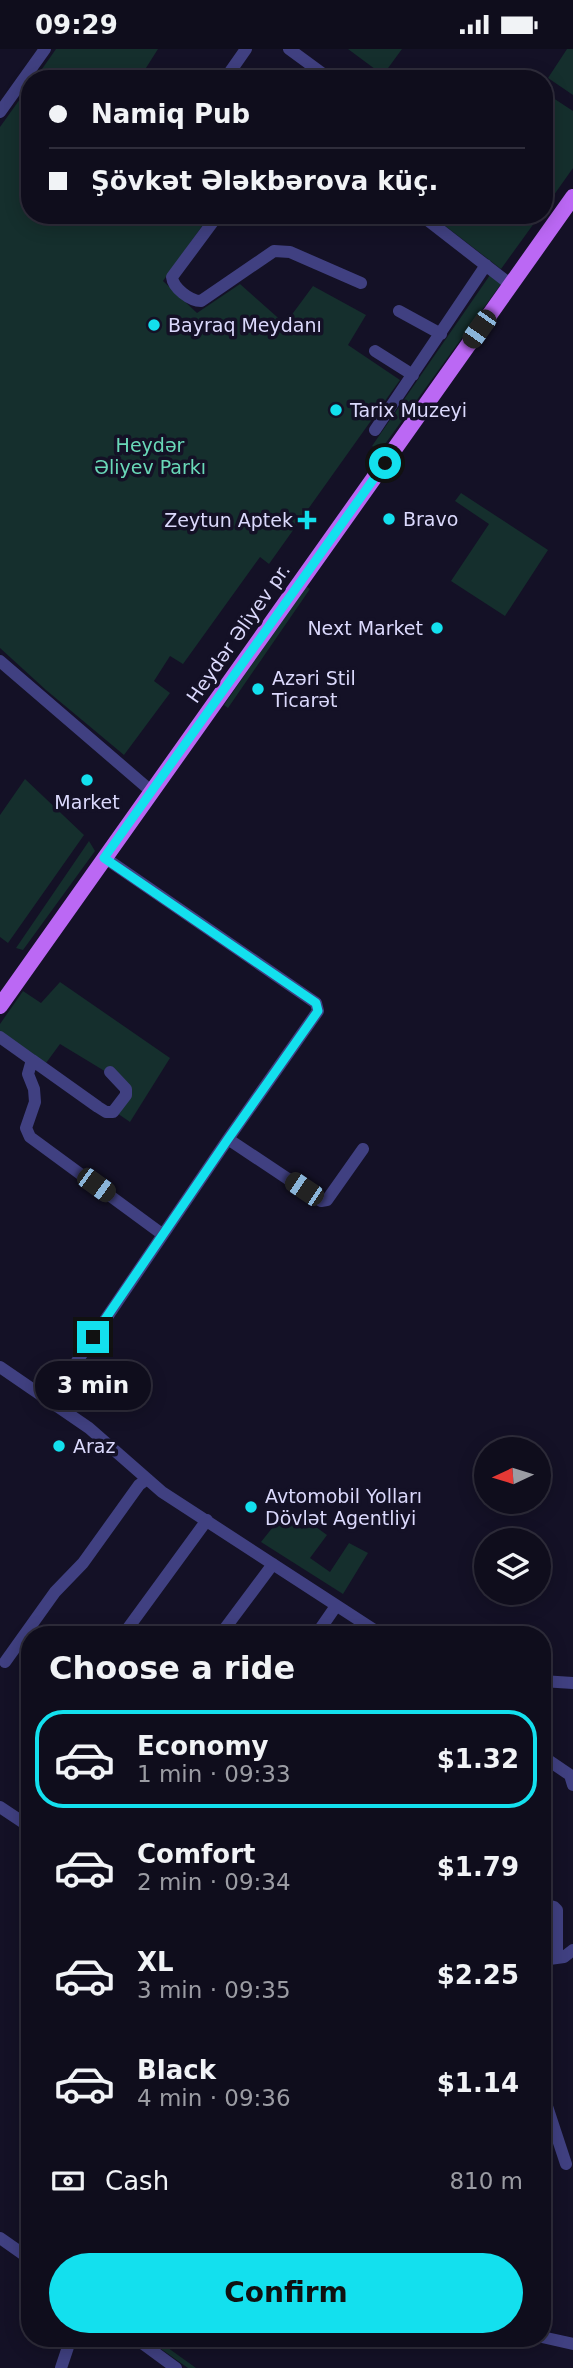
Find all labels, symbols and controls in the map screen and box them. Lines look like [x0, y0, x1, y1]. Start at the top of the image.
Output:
text: 09:29 [35, 10, 118, 40]
text: Namiq Pub [91, 99, 250, 129]
text: Şövkət Ələkbərova küç. [91, 166, 438, 196]
car [459, 306, 500, 352]
place label: Bayraq Meydanı [168, 314, 322, 336]
marker: Bayraq Meydanı [146, 317, 162, 333]
place label: Tarix Muzeyi [349, 399, 467, 421]
marker: Tarix Muzeyi [328, 402, 344, 418]
park label: Heydər Əliyev Parkı [94, 434, 206, 478]
route start [369, 447, 401, 479]
place label: Bravo [403, 508, 458, 530]
place label: Zeytun Aptek [164, 509, 293, 531]
marker: Bravo [381, 511, 397, 527]
marker: Zeytun Aptek [299, 512, 315, 528]
street label: Heydər Əliyev pr. [182, 559, 294, 707]
place label: Next Market [307, 617, 423, 639]
marker: Next Market [429, 620, 445, 636]
place label: Azəri Stil Ticarət [271, 667, 356, 711]
marker: Azəri Stil Ticarət [250, 681, 266, 697]
marker: Market [79, 772, 95, 788]
place label: Market [54, 791, 120, 813]
car [73, 1164, 120, 1206]
car [281, 1169, 328, 1209]
route end [77, 1321, 109, 1353]
callout: 3 min [35, 1361, 151, 1411]
text: 3 min [57, 1372, 129, 1398]
place label: Araz [73, 1435, 115, 1457]
north arrow [474, 1437, 551, 1514]
map controls [474, 1437, 551, 1605]
marker: Araz [51, 1438, 67, 1454]
place label: Avtomobil Yolları Dövlət Agentliyi [265, 1485, 422, 1529]
marker: Avtomobil Yolları Dövlət Agentliyi [243, 1499, 259, 1515]
button: layers [474, 1528, 551, 1605]
text: Choose a ride [49, 1649, 295, 1687]
icon: car [53, 1728, 116, 1791]
text: Economy [137, 1731, 268, 1761]
text: $1.32 [437, 1744, 519, 1774]
text: 1 min · 09:33 [137, 1761, 291, 1787]
icon: car [53, 1836, 116, 1899]
text: Comfort [137, 1839, 255, 1869]
text: $1.79 [437, 1852, 519, 1882]
text: 2 min · 09:34 [137, 1869, 291, 1895]
icon: car [53, 1944, 116, 2007]
text: XL [137, 1947, 174, 1977]
text: $2.25 [437, 1960, 519, 1990]
text: 3 min · 09:35 [137, 1977, 291, 2003]
icon: car [53, 2052, 116, 2115]
text: Black [137, 2055, 216, 2085]
text: $1.14 [437, 2068, 519, 2098]
text: 4 min · 09:36 [137, 2085, 291, 2111]
icon: cash [49, 2162, 87, 2200]
text: Cash [105, 2166, 169, 2196]
text: 810 m [449, 2168, 523, 2194]
button: Confirm [49, 2253, 523, 2333]

